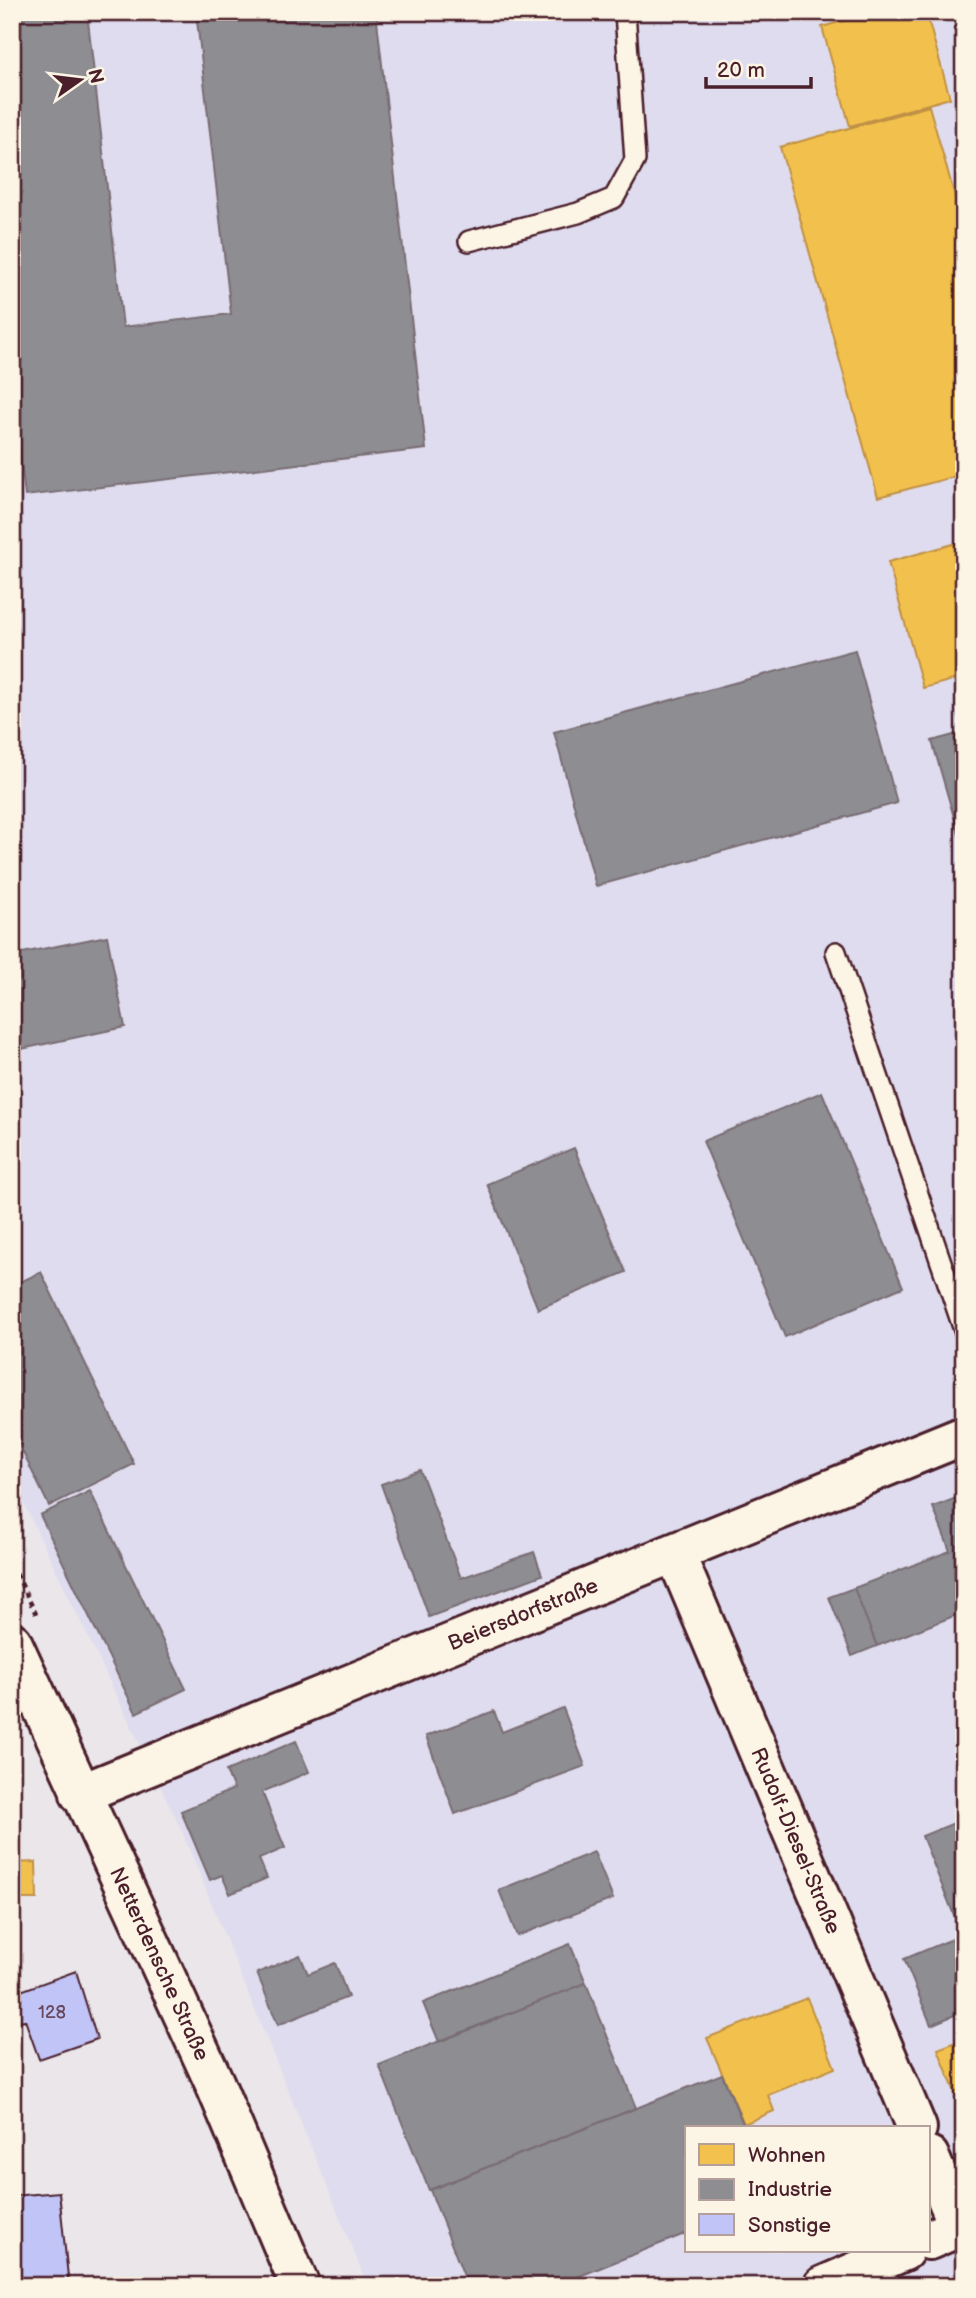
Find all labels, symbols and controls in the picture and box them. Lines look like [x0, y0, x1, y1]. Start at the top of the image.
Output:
north arrow [46, 46, 116, 116]
scale bar [706, 46, 811, 90]
text: 20 m [717, 58, 765, 83]
text: N [82, 67, 108, 86]
street label: Beiersdorfstraße [444, 1572, 602, 1656]
street label: Rudolf-Diesel-Straße [746, 1744, 846, 1938]
street label: Netterdensche Straße [105, 1863, 215, 2064]
house number: 128 [38, 2002, 66, 2023]
legend [685, 2126, 930, 2252]
text: Wohnen [748, 2143, 826, 2168]
text: Industrie [748, 2177, 832, 2202]
text: Sonstige [748, 2213, 831, 2238]

